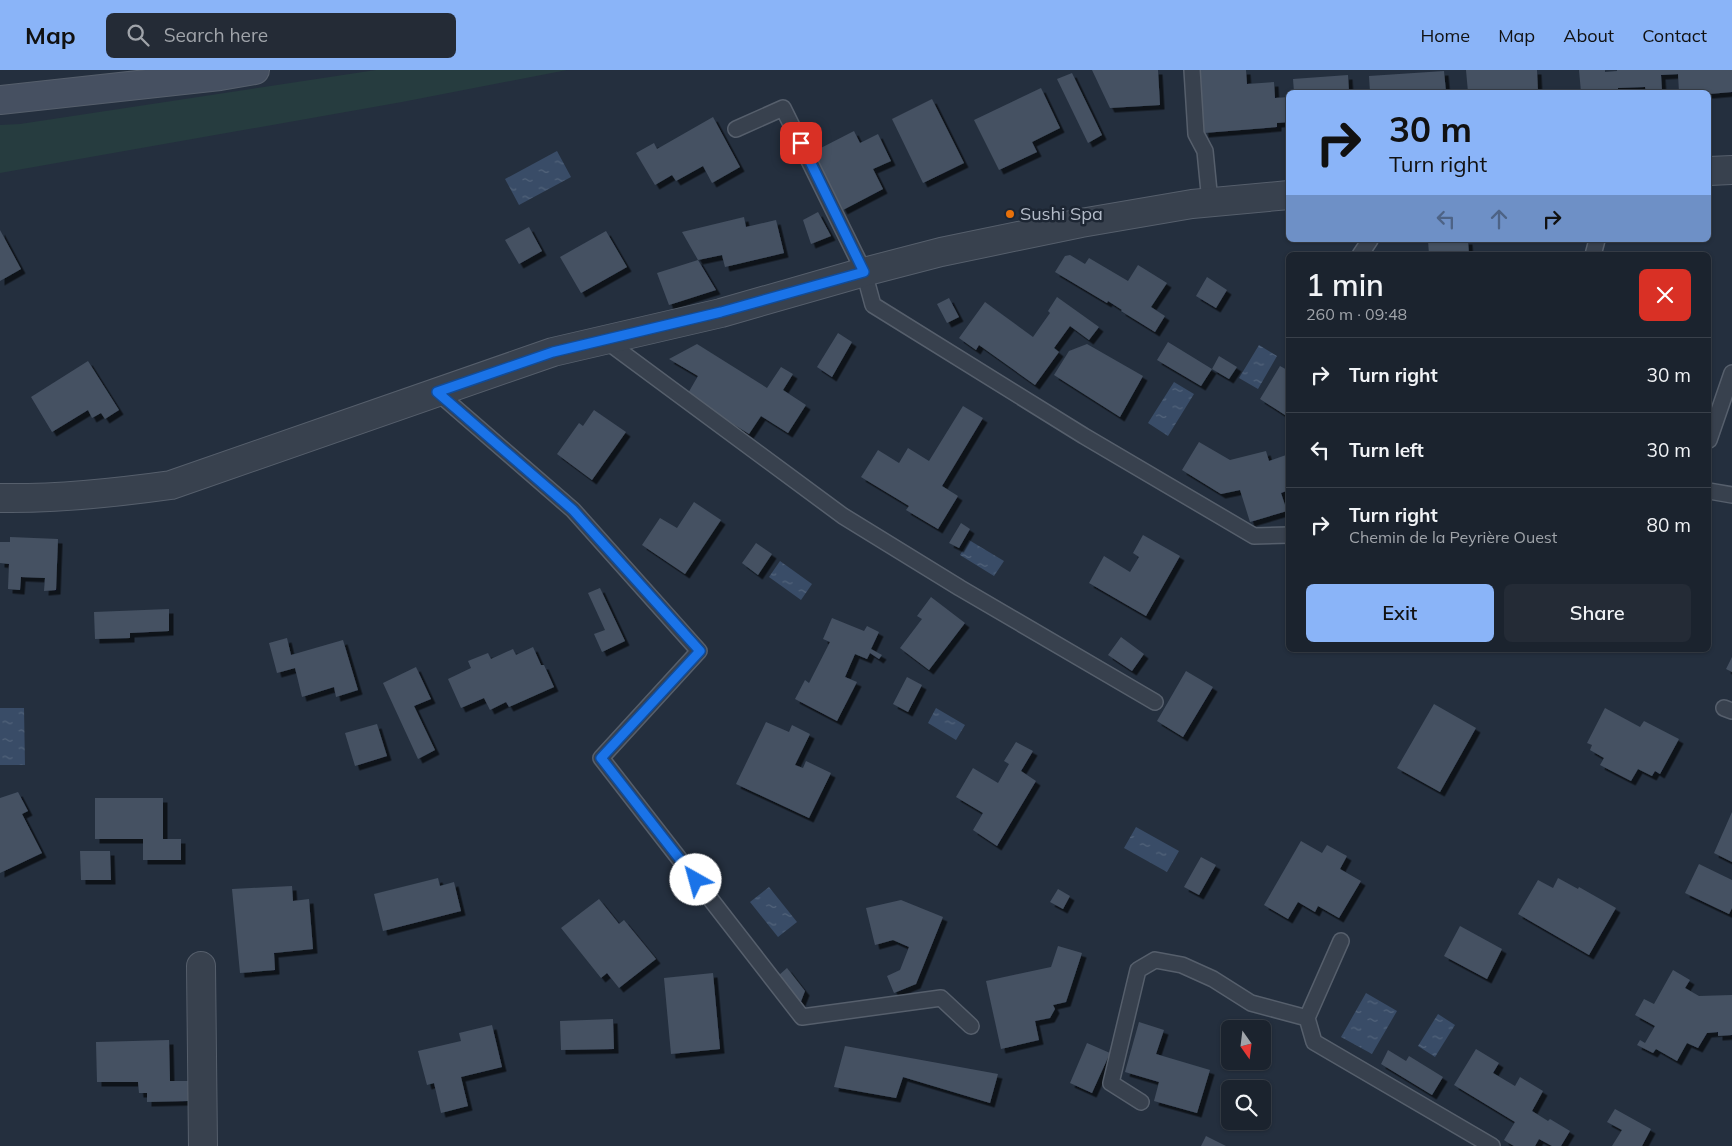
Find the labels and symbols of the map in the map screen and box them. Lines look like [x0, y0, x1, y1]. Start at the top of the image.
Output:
pin [780, 122, 822, 164]
place label: Sushi Spa [1020, 202, 1103, 225]
marker: Sushi Spa [1004, 208, 1016, 220]
position arrow [669, 853, 721, 905]
north arrow [1221, 1020, 1271, 1070]

